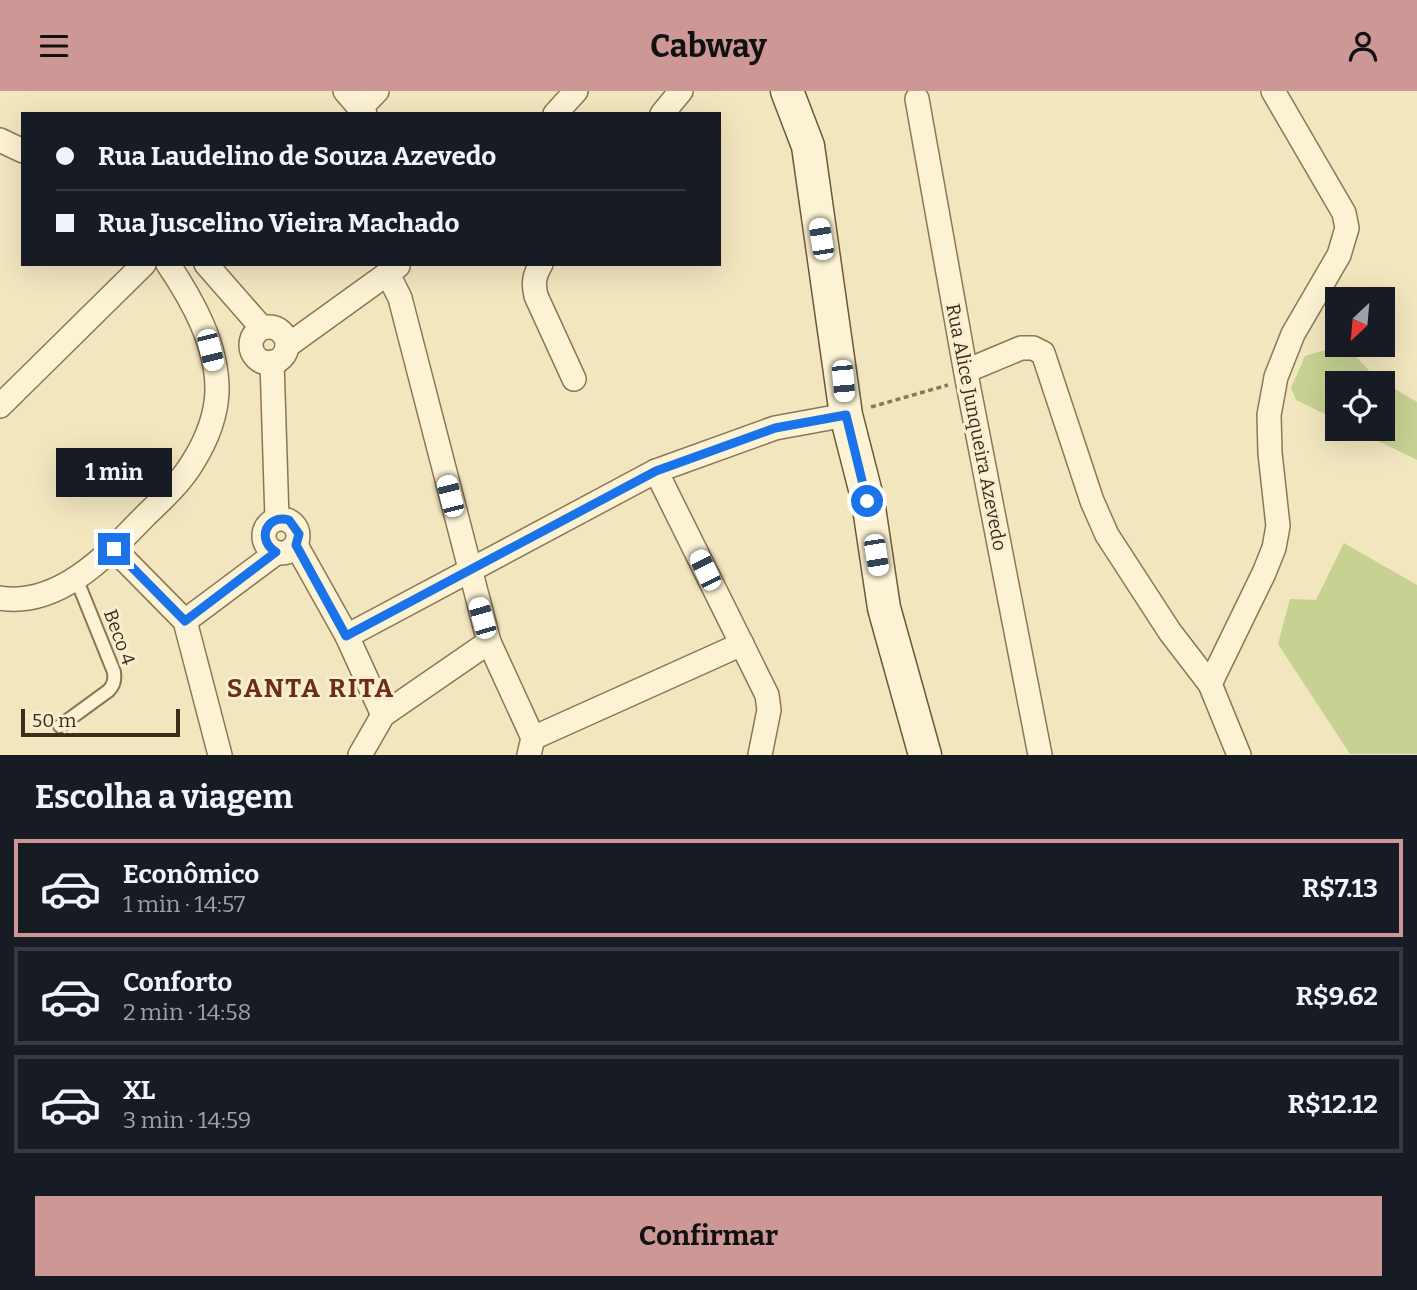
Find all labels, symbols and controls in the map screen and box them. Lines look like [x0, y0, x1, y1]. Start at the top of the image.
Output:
icon: menu [35, 27, 73, 65]
text: Cabway [650, 27, 767, 65]
icon: person [1344, 27, 1382, 65]
text: Rua Laudelino de Souza Azevedo [98, 141, 496, 172]
text: Rua Juscelino Vieira Machado [98, 208, 460, 239]
car [808, 217, 835, 261]
north arrow [1325, 287, 1395, 357]
map controls [1325, 287, 1395, 441]
street label: Rua Alice Junqueira Azevedo [941, 302, 1012, 553]
car [195, 327, 226, 373]
car [831, 359, 856, 403]
button: locate [1325, 371, 1395, 441]
callout: 1 min [56, 447, 172, 497]
text: 1 min [85, 458, 143, 486]
car [435, 473, 466, 519]
route start [851, 485, 883, 517]
route end [98, 533, 130, 565]
car [863, 533, 890, 577]
car [687, 547, 724, 593]
car [467, 595, 498, 641]
street label: Beco 4 [99, 606, 140, 668]
district label: SANTA RITA [227, 673, 395, 704]
scale bar [21, 705, 180, 737]
text: 50 m [32, 709, 76, 732]
text: Escolha a viagem [35, 778, 293, 816]
icon: car [39, 857, 102, 920]
text: Econômico [123, 859, 259, 890]
text: R$7.13 [1302, 873, 1378, 904]
text: 1 min · 14:57 [123, 890, 245, 918]
icon: car [39, 965, 102, 1028]
text: Conforto [123, 967, 232, 998]
text: R$9.62 [1296, 981, 1378, 1012]
text: 2 min · 14:58 [123, 998, 251, 1026]
icon: car [39, 1073, 102, 1136]
text: XL [123, 1075, 155, 1106]
text: R$12.12 [1288, 1089, 1378, 1120]
text: 3 min · 14:59 [123, 1106, 251, 1134]
button: Confirmar [35, 1196, 1382, 1276]

